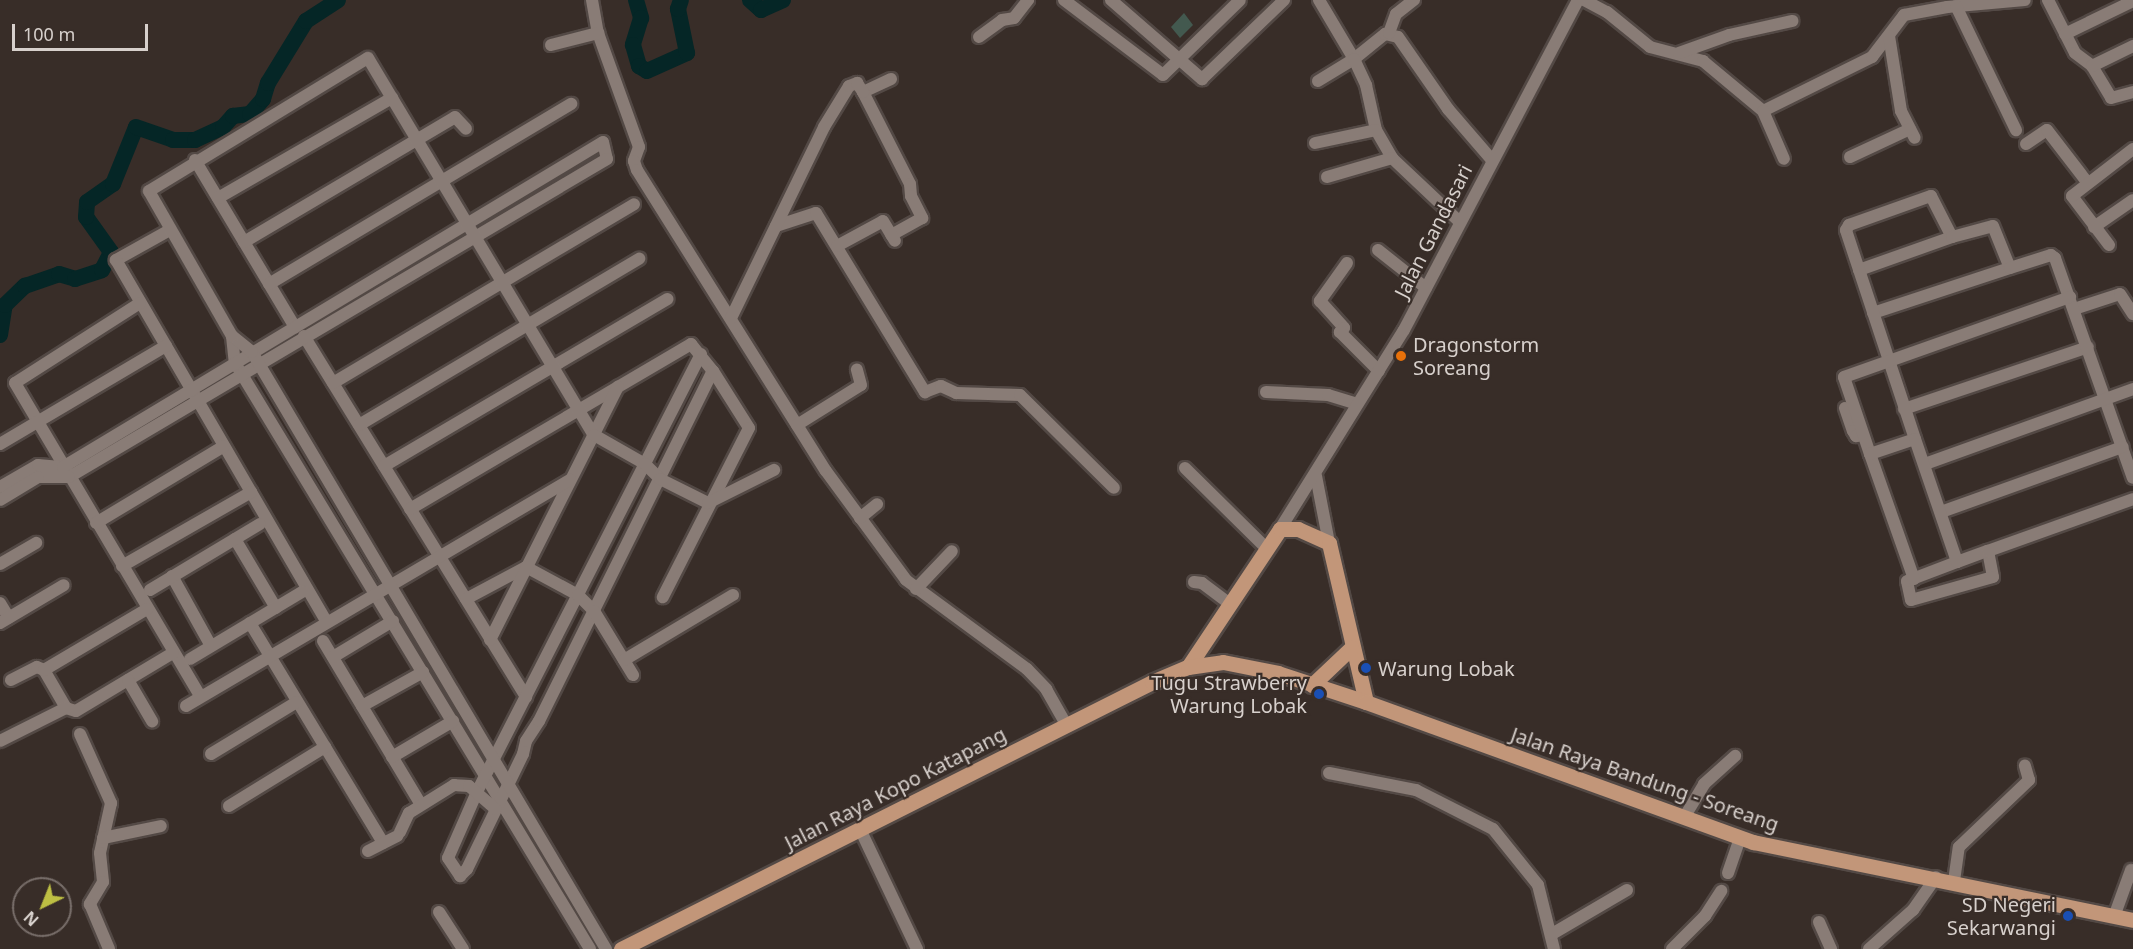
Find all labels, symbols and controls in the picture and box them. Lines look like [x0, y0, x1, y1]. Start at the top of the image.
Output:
scale bar [15, 12, 152, 50]
text: 100 m [23, 22, 75, 46]
street label: Jalan Gandasari [1389, 160, 1477, 302]
place label: Dragonstorm Soreang [1413, 332, 1539, 379]
marker: Dragonstorm Soreang [1394, 349, 1408, 363]
place label: Warung Lobak [1378, 656, 1515, 680]
marker: Warung Lobak [1359, 661, 1373, 675]
place label: Tugu Strawberry Warung Lobak [1151, 670, 1307, 717]
marker: Tugu Strawberry Warung Lobak [1312, 687, 1326, 701]
street label: Jalan Raya Kopo Katapang [780, 722, 1010, 854]
street label: Jalan Raya Bandung - Soreang [1508, 722, 1782, 836]
north arrow [12, 877, 72, 937]
place label: SD Negeri Sekarwangi [1947, 892, 2056, 939]
text: N [19, 906, 43, 931]
marker: SD Negeri Sekarwangi [2061, 909, 2075, 923]

